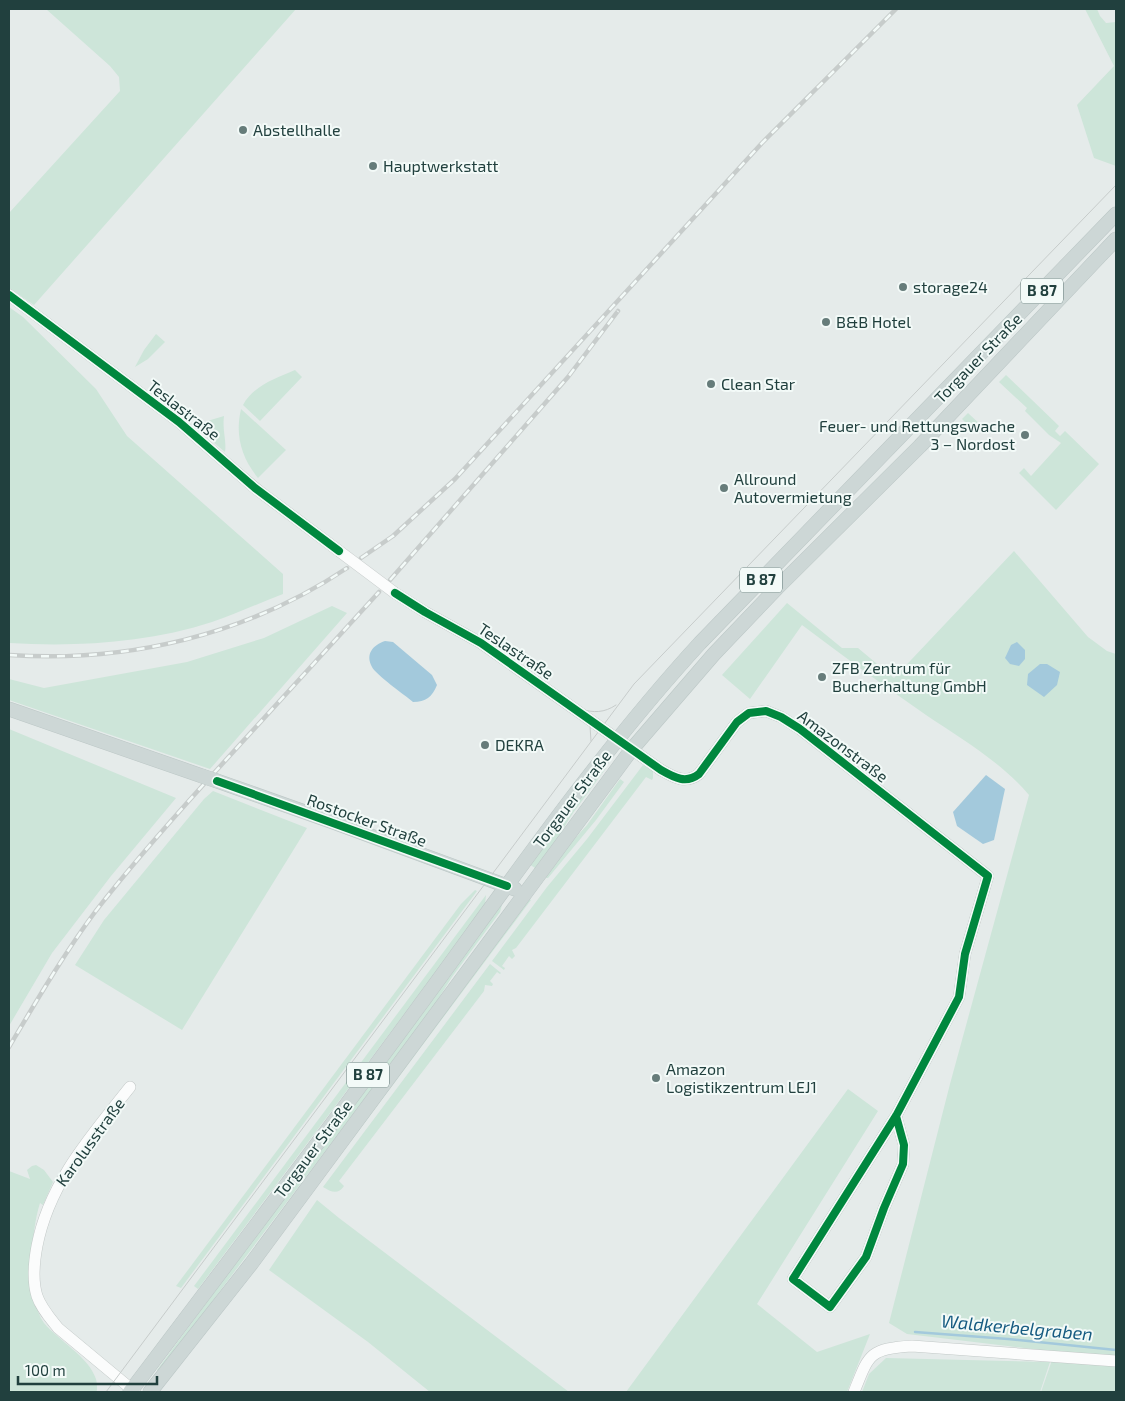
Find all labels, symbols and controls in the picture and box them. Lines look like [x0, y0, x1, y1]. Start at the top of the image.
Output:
place label: Abstellhalle [253, 120, 341, 139]
marker: Abstellhalle [237, 124, 249, 136]
place label: Hauptwerkstatt [383, 156, 498, 175]
marker: Hauptwerkstatt [367, 160, 379, 172]
place label: storage24 [913, 277, 988, 296]
road number: B 87 [1021, 278, 1063, 304]
marker: storage24 [897, 281, 909, 293]
street label: Torgauer Straße [930, 309, 1025, 407]
place label: B&B Hotel [836, 312, 911, 331]
marker: B&B Hotel [820, 316, 832, 328]
place label: Clean Star [721, 374, 796, 393]
street label: Teslastraße [144, 375, 224, 444]
marker: Clean Star [705, 378, 717, 390]
place label: Feuer- und Rettungswache 3 – Nordost [819, 416, 1015, 453]
marker: Feuer- und Rettungswache 3 – Nordost [1019, 429, 1031, 441]
place label: Allround Autovermietung [734, 469, 852, 506]
marker: Allround Autovermietung [718, 482, 730, 494]
road number: B 87 [740, 568, 782, 592]
street label: Teslastraße [475, 619, 557, 683]
place label: ZFB Zentrum für Bucherhaltung GmbH [832, 658, 987, 695]
marker: ZFB Zentrum für Bucherhaltung GmbH [816, 671, 828, 683]
street label: Amazonstraße [794, 705, 892, 786]
place label: DEKRA [495, 735, 544, 754]
marker: DEKRA [479, 739, 491, 751]
street label: Torgauer Straße [529, 746, 615, 851]
street label: Rostocker Straße [305, 789, 430, 850]
place label: Amazon Logistikzentrum LEJ1 [666, 1059, 817, 1096]
road number: B 87 [347, 1062, 389, 1088]
marker: Amazon Logistikzentrum LEJ1 [650, 1072, 662, 1084]
street label: Karolusstraße [51, 1094, 128, 1190]
street label: Torgauer Straße [270, 1096, 356, 1201]
water label: Waldkerbelgraben [940, 1309, 1094, 1345]
scale bar [18, 1354, 156, 1386]
text: 100 m [25, 1361, 66, 1379]

